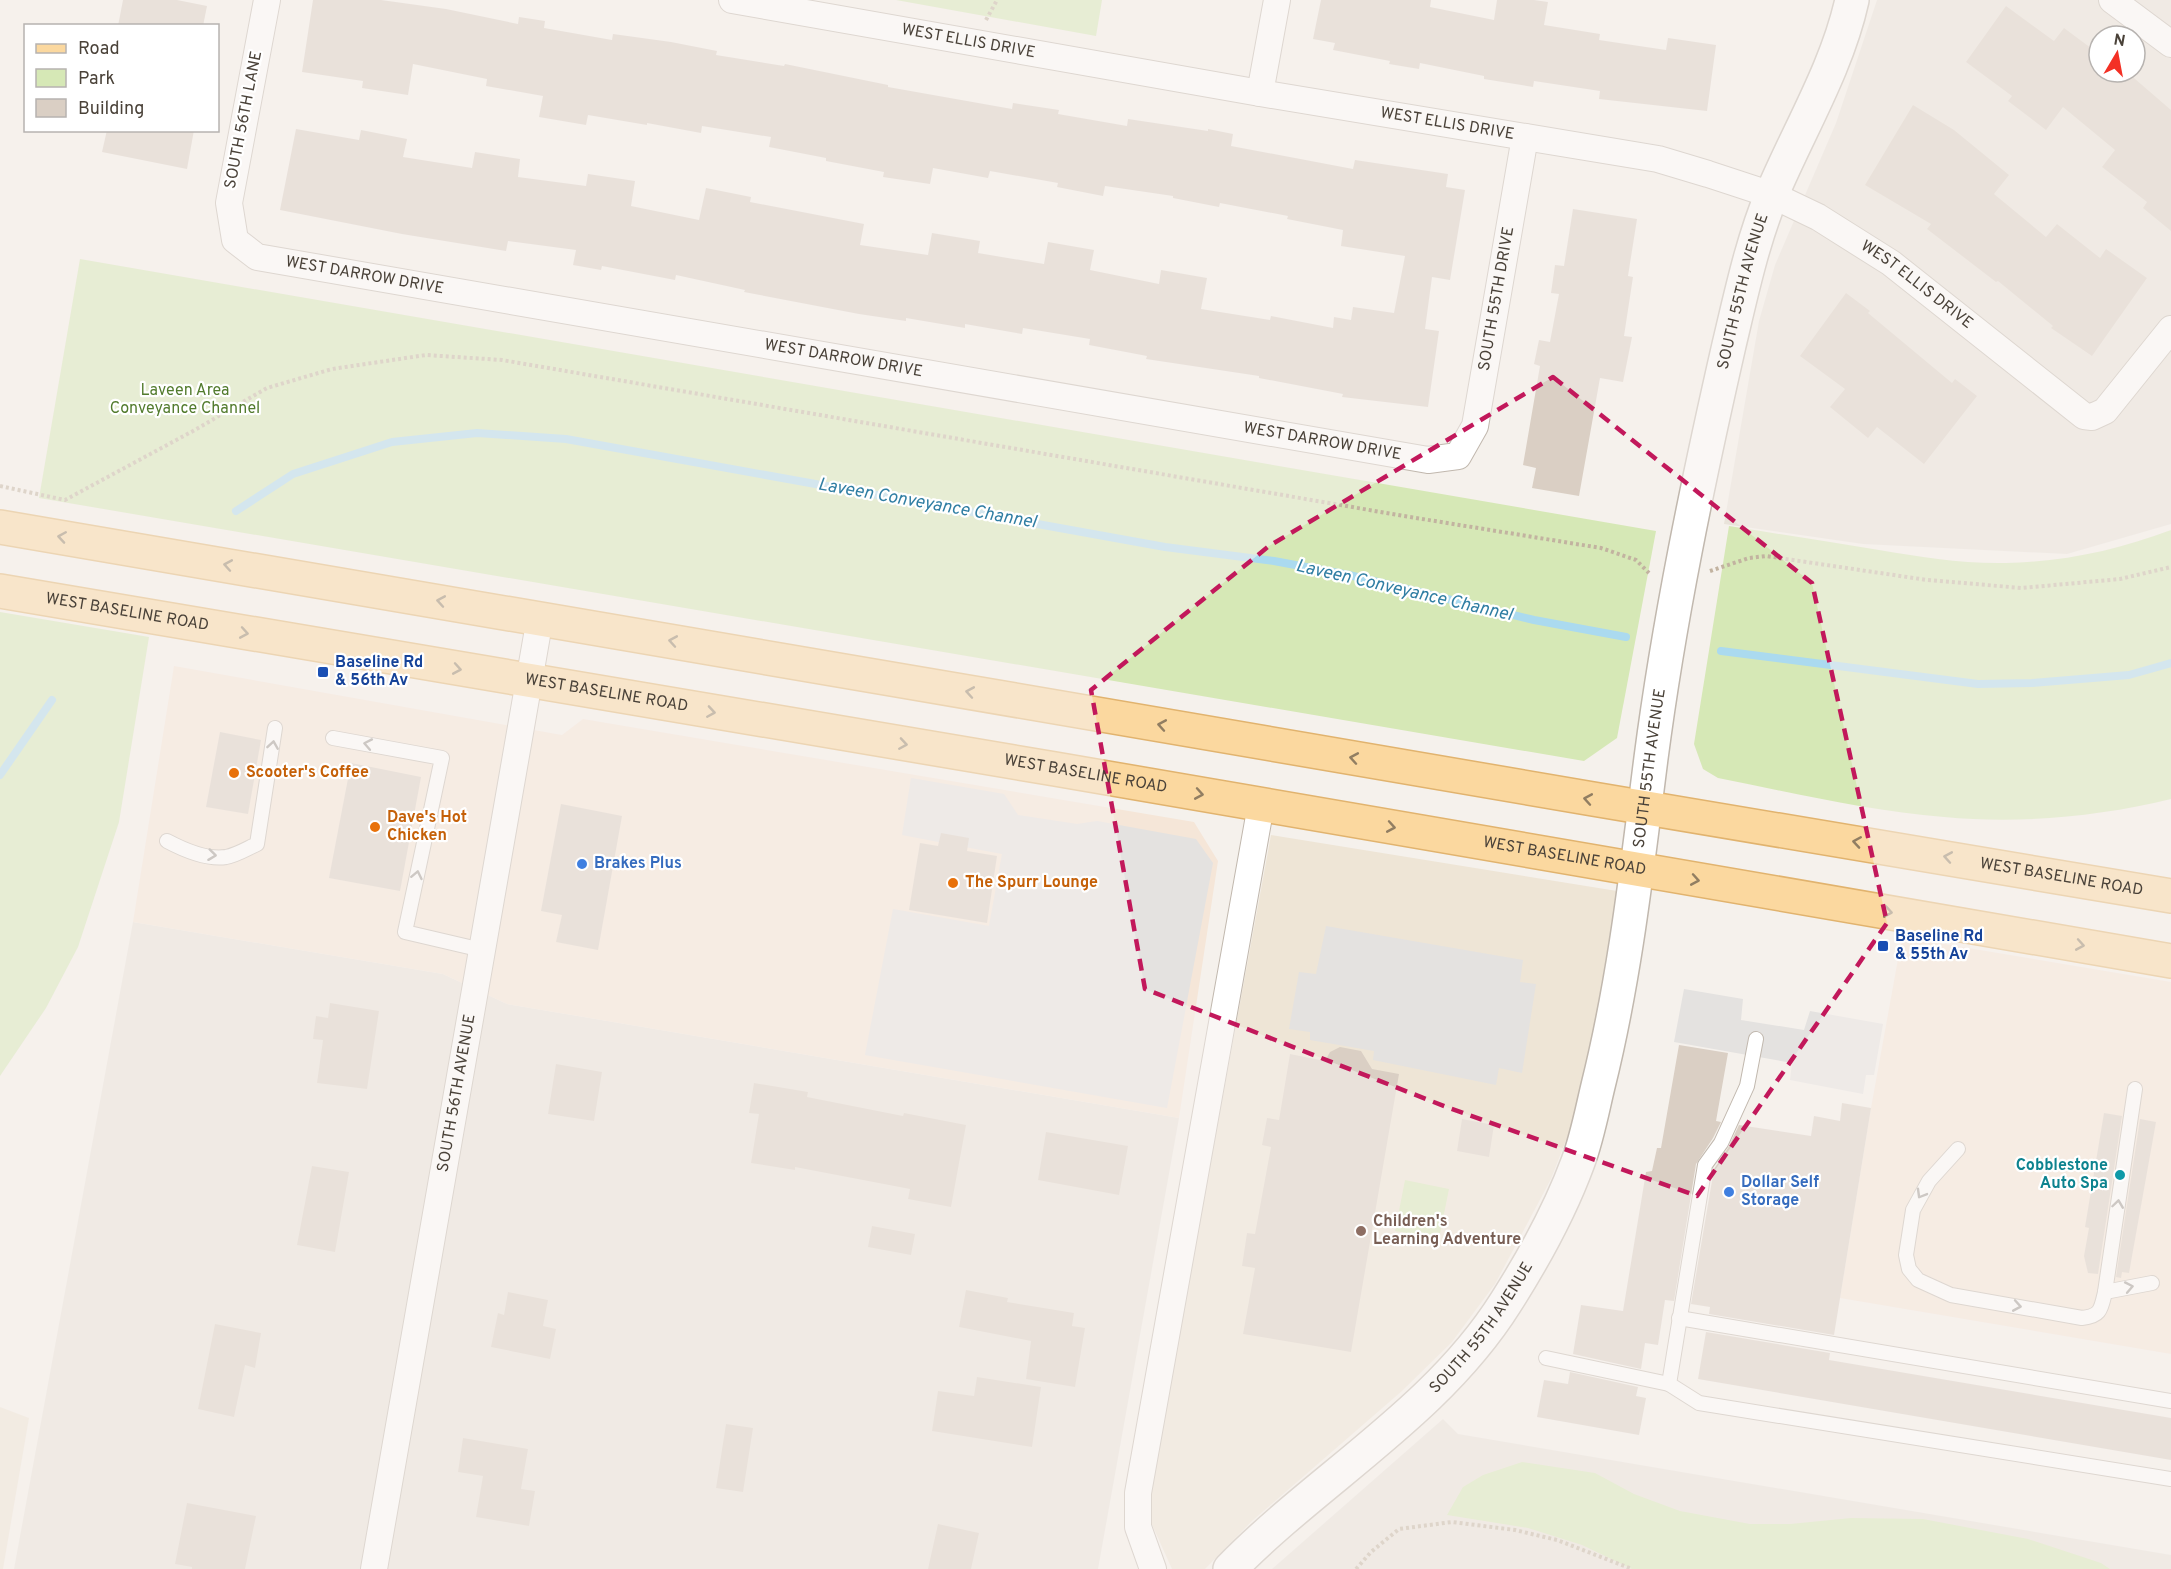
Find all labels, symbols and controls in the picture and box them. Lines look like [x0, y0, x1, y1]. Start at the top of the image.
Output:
street label: WEST ELLIS DRIVE [900, 20, 1037, 63]
legend [24, 24, 219, 132]
north arrow [2087, 24, 2147, 84]
text: N [2112, 30, 2127, 52]
text: Road [78, 38, 120, 61]
street label: SOUTH 56TH LANE [221, 49, 267, 191]
text: Park [78, 68, 115, 91]
text: Building [78, 98, 144, 121]
street label: WEST ELLIS DRIVE [1379, 103, 1516, 145]
street label: SOUTH 55TH AVENUE [1714, 211, 1774, 372]
street label: SOUTH 55TH DRIVE [1475, 225, 1519, 373]
street label: WEST ELLIS DRIVE [1857, 236, 1977, 334]
street label: WEST DARROW DRIVE [284, 252, 445, 299]
street label: WEST DARROW DRIVE [763, 335, 924, 382]
park label: Laveen Area Conveyance Channel [110, 381, 260, 419]
street label: WEST DARROW DRIVE [1242, 418, 1403, 465]
water label: Laveen Conveyance Channel [816, 473, 1039, 535]
one-way arrow [58, 532, 67, 544]
water label: Laveen Conveyance Channel [1293, 555, 1516, 627]
one-way arrow [223, 559, 233, 572]
street label: WEST BASELINE ROAD [44, 589, 210, 636]
one-way arrow [436, 595, 446, 608]
one-way arrow [239, 626, 249, 639]
one-way arrow [668, 635, 678, 648]
place label: Baseline Rd & 56th Av [335, 653, 423, 691]
one-way arrow [452, 662, 462, 675]
marker: Baseline Rd & 56th Av [316, 665, 330, 679]
street label: WEST BASELINE ROAD [523, 670, 690, 717]
one-way arrow [965, 686, 975, 699]
street label: SOUTH 55TH AVENUE [1630, 687, 1671, 849]
one-way arrow [706, 705, 715, 717]
one-way arrow [1158, 719, 1168, 732]
one-way arrow [899, 737, 908, 749]
one-way arrow [363, 738, 373, 751]
one-way arrow [266, 740, 278, 750]
street label: WEST BASELINE ROAD [1003, 751, 1169, 798]
one-way arrow [1350, 753, 1359, 765]
place label: Scooter's Coffee [246, 763, 369, 783]
marker: Scooter's Coffee [227, 766, 241, 780]
one-way arrow [1194, 787, 1204, 800]
one-way arrow [1583, 793, 1593, 805]
place label: Dave's Hot Chicken [387, 808, 467, 846]
marker: Dave's Hot Chicken [368, 820, 382, 834]
one-way arrow [1386, 820, 1396, 833]
street label: WEST BASELINE ROAD [1481, 833, 1648, 881]
one-way arrow [1852, 836, 1862, 849]
one-way arrow [208, 849, 217, 861]
one-way arrow [1943, 851, 1953, 864]
place label: Brakes Plus [594, 854, 682, 874]
street label: WEST BASELINE ROAD [1978, 854, 2145, 901]
marker: Brakes Plus [575, 857, 589, 871]
one-way arrow [410, 870, 423, 880]
place label: The Spurr Lounge [965, 873, 1098, 893]
one-way arrow [1691, 873, 1700, 885]
marker: The Spurr Lounge [946, 876, 960, 890]
one-way arrow [1883, 906, 1892, 918]
place label: Baseline Rd & 55th Av [1895, 927, 1983, 965]
marker: Baseline Rd & 55th Av [1876, 939, 1890, 953]
one-way arrow [2075, 939, 2084, 951]
street label: SOUTH 56TH AVENUE [433, 1013, 481, 1174]
place label: Cobblestone Auto Spa [2016, 1156, 2108, 1194]
marker: Cobblestone Auto Spa [2113, 1168, 2127, 1182]
place label: Dollar Self Storage [1741, 1173, 1819, 1211]
marker: Dollar Self Storage [1722, 1185, 1736, 1199]
one-way arrow [1917, 1188, 1928, 1198]
one-way arrow [2112, 1199, 2124, 1209]
place label: Children's Learning Adventure [1373, 1212, 1521, 1250]
marker: Children's Learning Adventure [1354, 1224, 1368, 1238]
street label: SOUTH 55TH AVENUE [1426, 1259, 1538, 1398]
one-way arrow [2124, 1281, 2134, 1294]
one-way arrow [2011, 1299, 2021, 1312]

